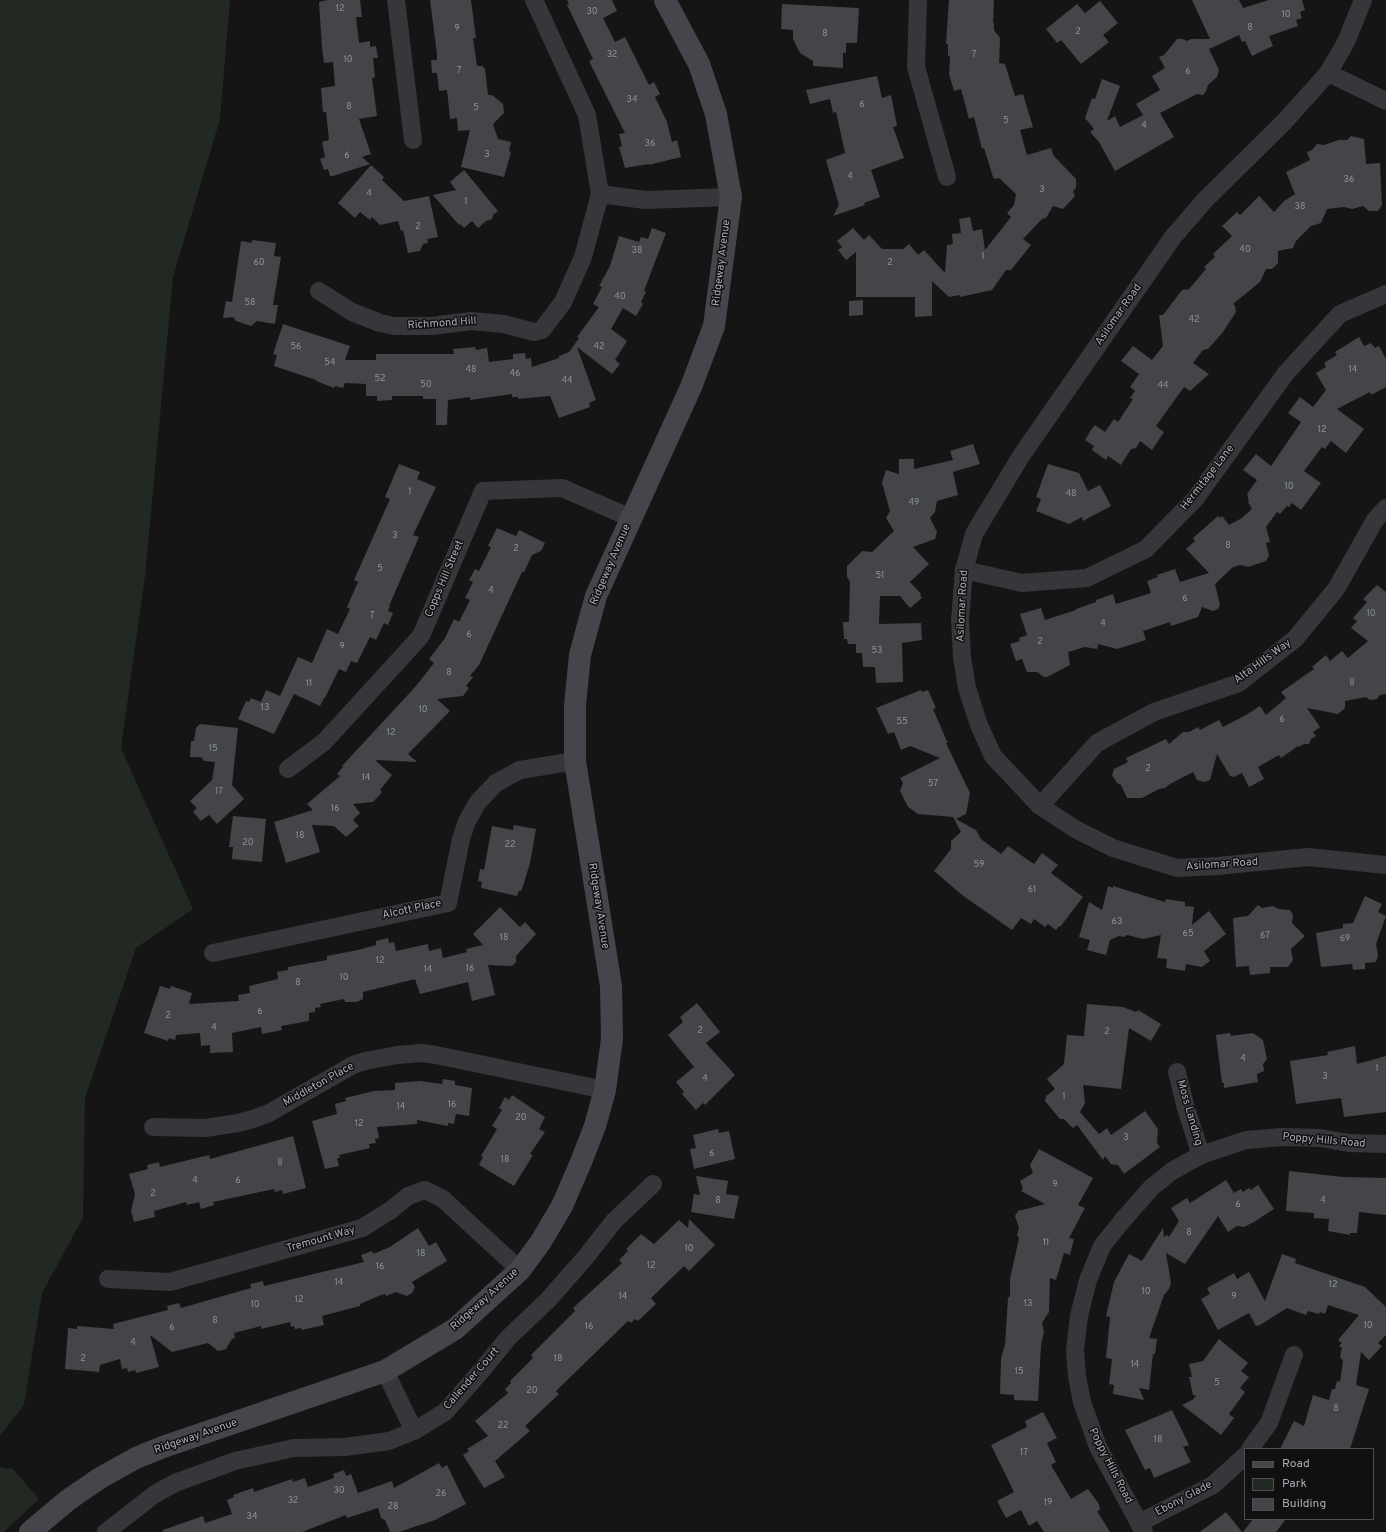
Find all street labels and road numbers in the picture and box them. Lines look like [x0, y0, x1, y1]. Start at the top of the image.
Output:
street label: Ridgeway Avenue [710, 219, 734, 307]
street label: Asilomar Road [1093, 282, 1145, 348]
street label: Richmond Hill [407, 315, 477, 333]
street label: Hermitage Lane [1178, 443, 1238, 513]
street label: Ridgeway Avenue [588, 522, 634, 608]
street label: Copps Hill Street [423, 539, 467, 619]
street label: Asilomar Road [955, 570, 971, 642]
street label: Alta Hills Way [1232, 637, 1294, 687]
street label: Asilomar Road [1186, 856, 1258, 874]
street label: Ridgeway Avenue [585, 862, 611, 950]
street label: Alcott Place [381, 897, 443, 923]
street label: Middleton Place [281, 1060, 357, 1110]
street label: Moss Landing [1173, 1079, 1205, 1147]
street label: Poppy Hills Road [1282, 1131, 1366, 1151]
street label: Tremount Way [285, 1224, 357, 1256]
street label: Ridgeway Avenue [448, 1266, 522, 1334]
street label: Callender Court [441, 1345, 503, 1413]
street label: Ridgeway Avenue [153, 1417, 239, 1457]
street label: Poppy Hills Road [1085, 1426, 1135, 1506]
street label: Ebony Glade [1153, 1479, 1215, 1519]

